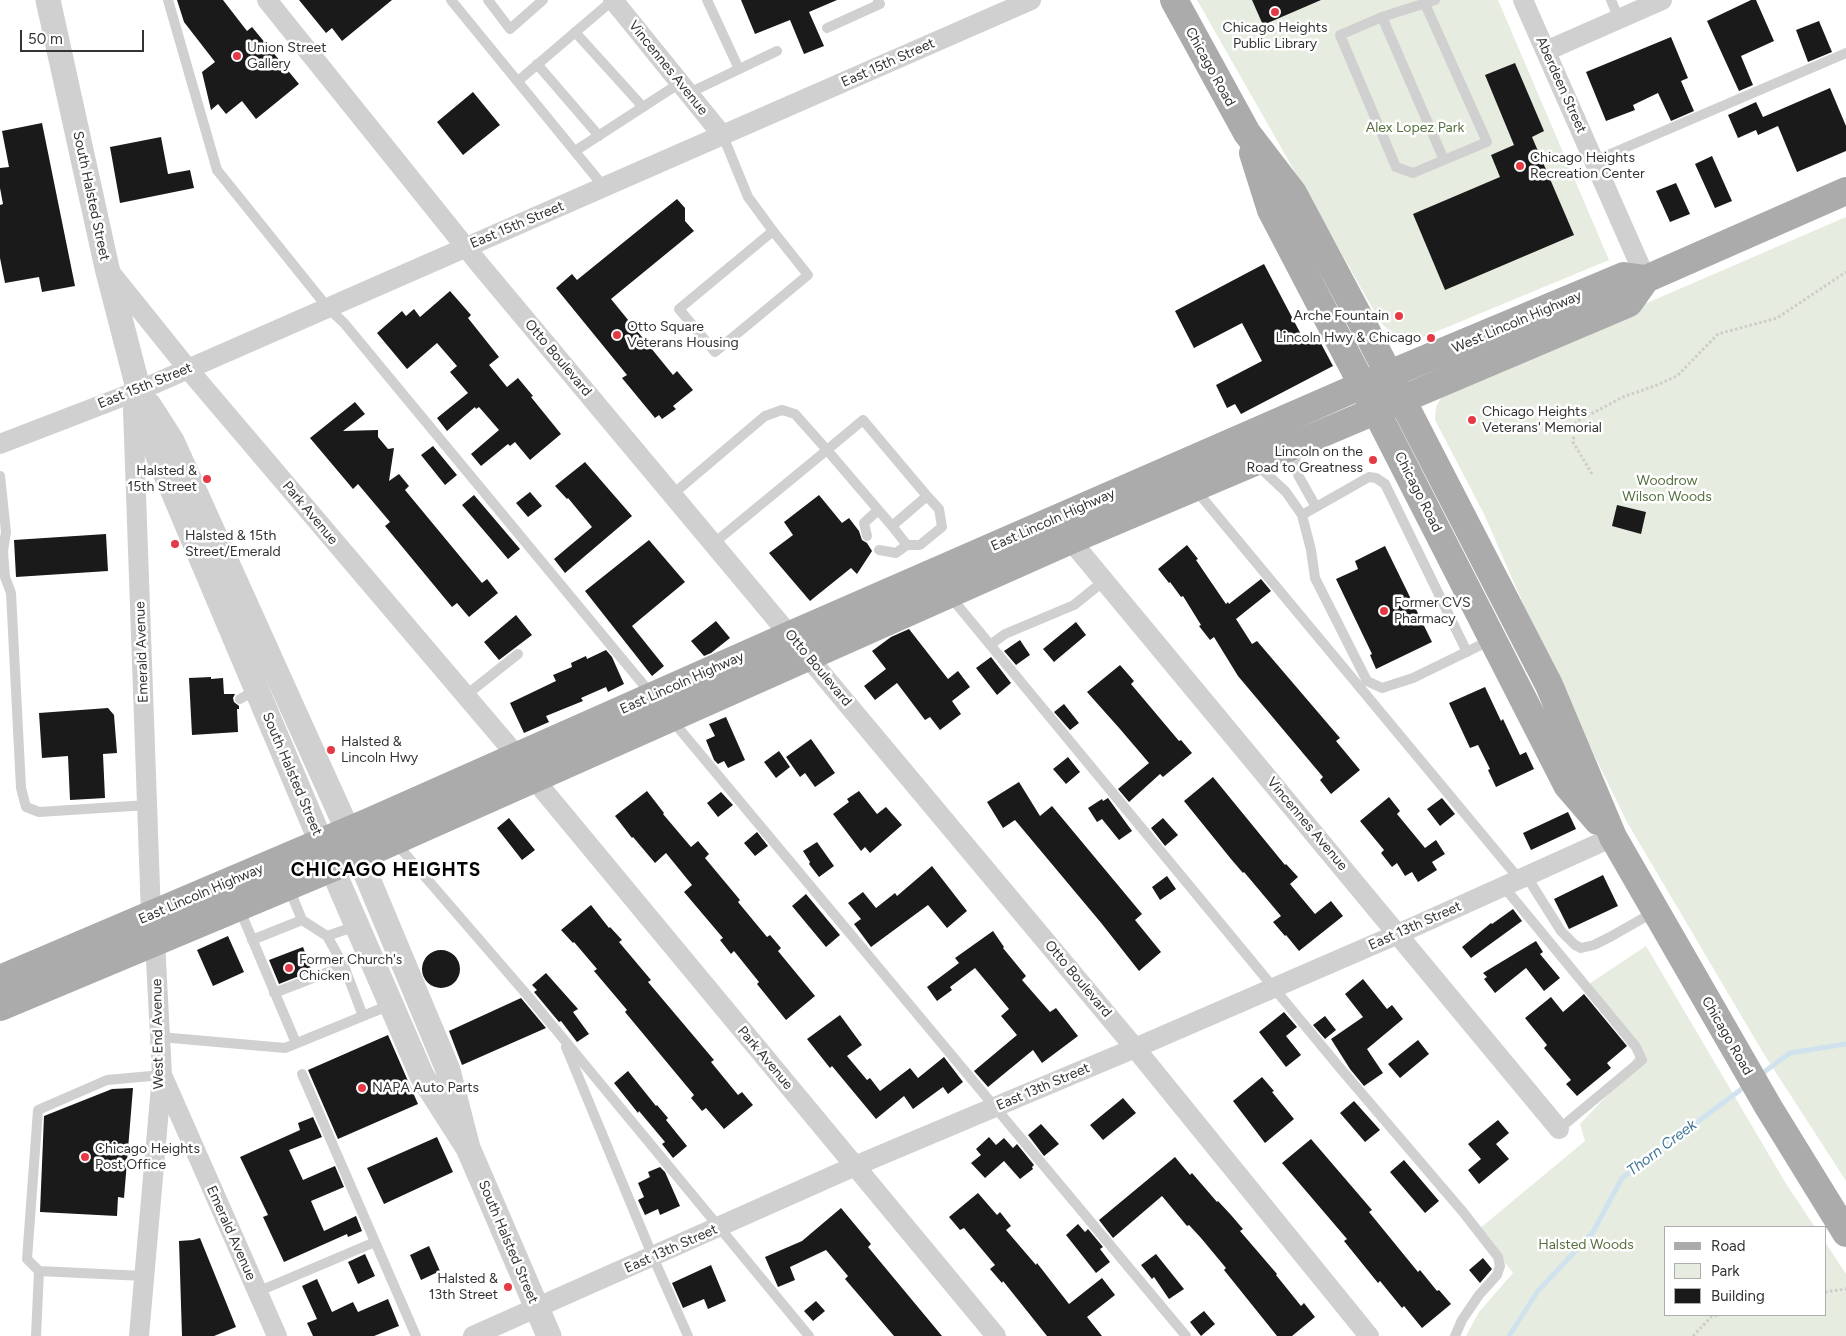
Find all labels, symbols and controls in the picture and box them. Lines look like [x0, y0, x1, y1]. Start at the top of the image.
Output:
marker: Chicago Heights Public Library [1269, 6, 1281, 18]
street label: Vincennes Avenue [625, 17, 711, 119]
scale bar [22, 20, 146, 52]
place label: Chicago Heights Public Library [1223, 20, 1327, 52]
street label: Chicago Road [1181, 24, 1239, 110]
text: 50 m [28, 30, 63, 48]
street label: Aberdeen Street [1532, 34, 1590, 136]
street label: East 15th Street [839, 35, 937, 91]
place label: Union Street Gallery [247, 40, 327, 72]
marker: Union Street Gallery [231, 50, 243, 62]
park label: Alex Lopez Park [1366, 120, 1464, 136]
street label: South Halsted Street [69, 130, 113, 262]
place label: Chicago Heights Recreation Center [1530, 150, 1645, 182]
marker: Chicago Heights Recreation Center [1514, 160, 1526, 172]
street label: East 15th Street [468, 198, 566, 252]
street label: West Lincoln Highway [1450, 287, 1584, 357]
place label: Arche Fountain [1294, 308, 1389, 324]
marker: Arche Fountain [1393, 310, 1405, 322]
street label: Otto Boulevard [521, 316, 595, 400]
place label: Otto Square Veterans Housing [627, 319, 739, 352]
marker: Otto Square Veterans Housing [611, 329, 623, 341]
place label: Lincoln Hwy & Chicago [1276, 330, 1421, 346]
marker: Lincoln Hwy & Chicago [1425, 332, 1437, 344]
street label: East 15th Street [95, 359, 195, 413]
place label: Chicago Heights Veterans' Memorial [1482, 404, 1602, 437]
marker: Chicago Heights Veterans' Memorial [1466, 414, 1478, 426]
place label: Lincoln on the Road to Greatness [1247, 444, 1363, 477]
street label: Chicago Road [1391, 449, 1445, 535]
marker: Lincoln on the Road to Greatness [1367, 454, 1379, 466]
place label: Halsted & 15th Street [127, 463, 197, 496]
marker: Halsted & 15th Street [201, 473, 213, 485]
park label: Woodrow Wilson Woods [1622, 473, 1712, 506]
street label: Park Avenue [279, 478, 341, 548]
street label: East Lincoln Highway [988, 485, 1118, 555]
place label: Halsted & 15th Street/Emerald [185, 528, 281, 560]
marker: Halsted & 15th Street/Emerald [169, 538, 181, 550]
place label: Former CVS Pharmacy [1394, 595, 1471, 628]
street label: Emerald Avenue [132, 601, 152, 703]
marker: Former CVS Pharmacy [1378, 605, 1390, 617]
street label: Otto Boulevard [781, 626, 855, 710]
street label: East Lincoln Highway [617, 648, 747, 718]
street label: South Halsted Street [258, 710, 326, 838]
place label: Halsted & Lincoln Hwy [341, 734, 418, 766]
marker: Halsted & Lincoln Hwy [325, 744, 337, 756]
street label: Vincennes Avenue [1263, 774, 1351, 874]
district label: CHICAGO HEIGHTS [289, 859, 483, 881]
street label: East Lincoln Highway [136, 860, 266, 928]
street label: East 13th Street [1366, 898, 1464, 954]
street label: Otto Boulevard [1041, 937, 1115, 1021]
place label: Former Church's Chicken [299, 952, 402, 984]
marker: Former Church's Chicken [283, 962, 295, 974]
street label: West End Avenue [149, 978, 167, 1090]
street label: Chicago Road [1698, 994, 1756, 1078]
street label: Park Avenue [734, 1023, 796, 1093]
street label: East 13th Street [994, 1060, 1092, 1114]
place label: NAPA Auto Parts [372, 1080, 479, 1096]
marker: NAPA Auto Parts [356, 1082, 368, 1094]
water label: Thorn Creek [1624, 1116, 1700, 1180]
place label: Chicago Heights Post Office [95, 1141, 200, 1174]
marker: Chicago Heights Post Office [79, 1151, 91, 1163]
street label: South Halsted Street [474, 1178, 542, 1306]
street label: Emerald Avenue [203, 1183, 259, 1283]
street label: East 13th Street [622, 1221, 720, 1277]
legend [1664, 1226, 1826, 1316]
park label: Halsted Woods [1538, 1237, 1634, 1253]
text: Road [1711, 1237, 1746, 1255]
text: Park [1711, 1262, 1740, 1280]
place label: Halsted & 13th Street [429, 1271, 498, 1304]
marker: Halsted & 13th Street [502, 1281, 514, 1293]
text: Building [1711, 1287, 1765, 1305]

